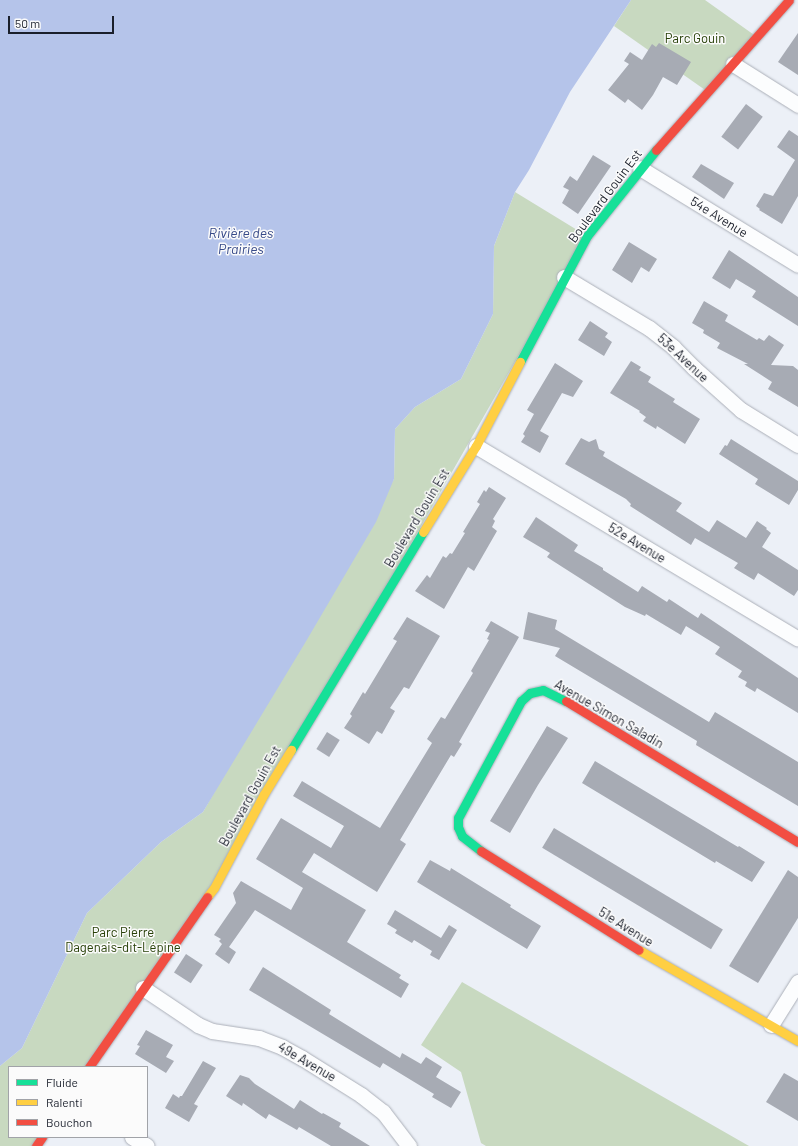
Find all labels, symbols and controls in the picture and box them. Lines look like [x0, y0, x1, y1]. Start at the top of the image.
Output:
scale bar [10, 8, 116, 34]
text: 50 m [15, 16, 40, 30]
park label: Parc Gouin [665, 30, 725, 46]
street label: Boulevard Gouin Est [565, 146, 645, 246]
street label: 54e Avenue [687, 193, 751, 241]
water label: Rivière des Prairies [209, 225, 273, 258]
street label: 53e Avenue [654, 330, 712, 386]
street label: Boulevard Gouin Est [381, 466, 453, 570]
street label: 52e Avenue [605, 520, 669, 566]
street label: Avenue Simon Saladin [552, 676, 666, 752]
street label: Boulevard Gouin Est [216, 743, 284, 849]
street label: 51e Avenue [596, 904, 656, 950]
park label: Parc Pierre Dagenais-dit-Lépine [65, 925, 181, 956]
street label: 49e Avenue [275, 1039, 339, 1085]
legend [8, 1066, 148, 1138]
text: Fluide [46, 1075, 78, 1089]
text: Ralenti [46, 1095, 83, 1109]
text: Bouchon [46, 1115, 92, 1129]

